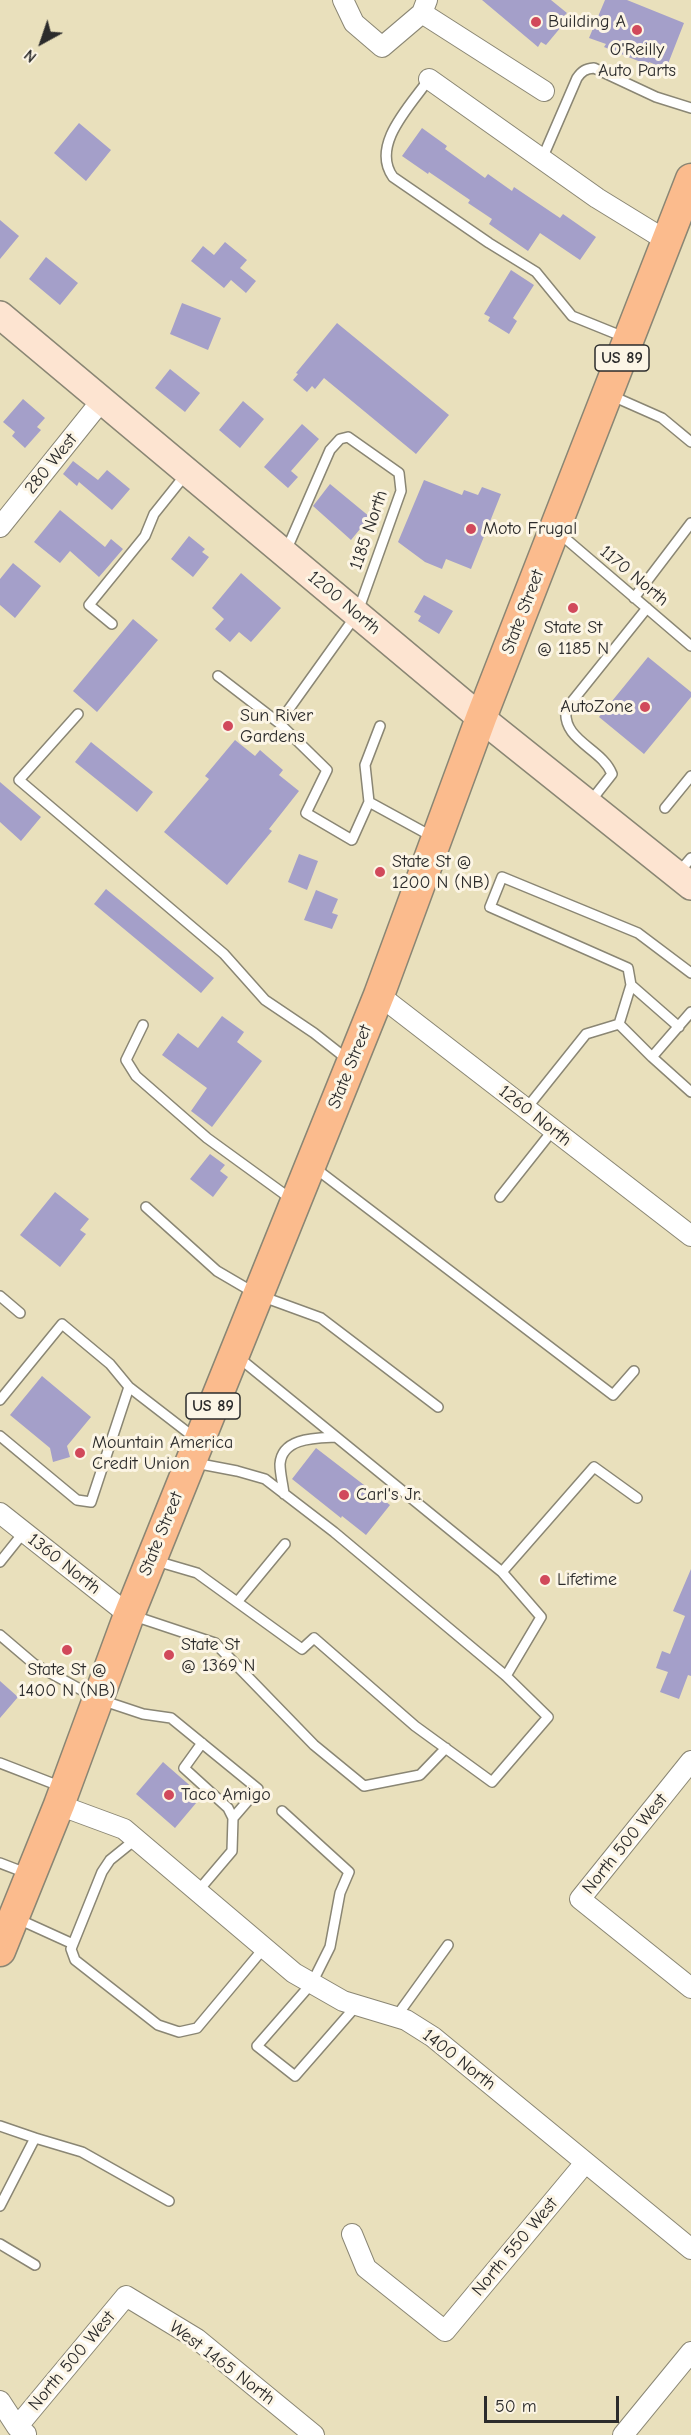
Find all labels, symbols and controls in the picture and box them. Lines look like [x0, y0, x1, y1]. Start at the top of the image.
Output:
place label: Building A [548, 11, 626, 33]
north arrow [12, 12, 72, 72]
marker: Building A [529, 15, 543, 29]
marker: O'Reilly Auto Parts [630, 23, 644, 37]
place label: O'Reilly Auto Parts [598, 39, 676, 82]
text: N [21, 46, 40, 66]
road number: US 89 [595, 345, 649, 371]
street label: 280 West [20, 429, 82, 499]
street label: 1185 North [345, 487, 393, 573]
place label: Moto Frugal [483, 518, 577, 540]
marker: Moto Frugal [464, 522, 478, 536]
street label: 1170 North [595, 541, 673, 611]
street label: 1200 North [303, 567, 385, 639]
street label: State Street [497, 567, 549, 657]
marker: State St @ 1185 N [566, 601, 580, 615]
place label: State St @ 1185 N [537, 617, 609, 660]
place label: AutoZone [560, 696, 633, 718]
marker: AutoZone [638, 700, 652, 714]
place label: Sun River Gardens [240, 705, 313, 748]
marker: Sun River Gardens [221, 719, 235, 733]
place label: State St @ 1200 N (NB) [392, 851, 490, 894]
marker: State St @ 1200 N (NB) [373, 865, 387, 879]
street label: State Street [323, 1022, 377, 1112]
street label: 1260 North [494, 1081, 576, 1151]
road number: US 89 [186, 1393, 240, 1419]
place label: Mountain America Credit Union [92, 1432, 233, 1474]
marker: Mountain America Credit Union [73, 1446, 87, 1460]
place label: Carl's Jr. [356, 1484, 421, 1506]
marker: Carl's Jr. [337, 1488, 351, 1502]
street label: State Street [134, 1489, 188, 1579]
street label: 1360 North [23, 1529, 105, 1599]
place label: Lifetime [557, 1569, 617, 1591]
marker: Lifetime [538, 1573, 552, 1587]
place label: State St @ 1369 N [181, 1634, 255, 1676]
marker: State St @ 1400 N (NB) [60, 1643, 74, 1657]
marker: State St @ 1369 N [162, 1648, 176, 1662]
place label: State St @ 1400 N (NB) [18, 1659, 116, 1702]
place label: Taco Amigo [181, 1784, 271, 1806]
marker: Taco Amigo [162, 1788, 176, 1802]
street label: North 500 West [578, 1789, 672, 1899]
street label: 1400 North [418, 2025, 500, 2095]
street label: North 550 West [468, 2193, 562, 2301]
street label: North 500 West [24, 2307, 120, 2415]
street label: West 1465 North [165, 2316, 279, 2410]
scale bar [487, 2384, 622, 2422]
text: 50 m [495, 2396, 537, 2417]

